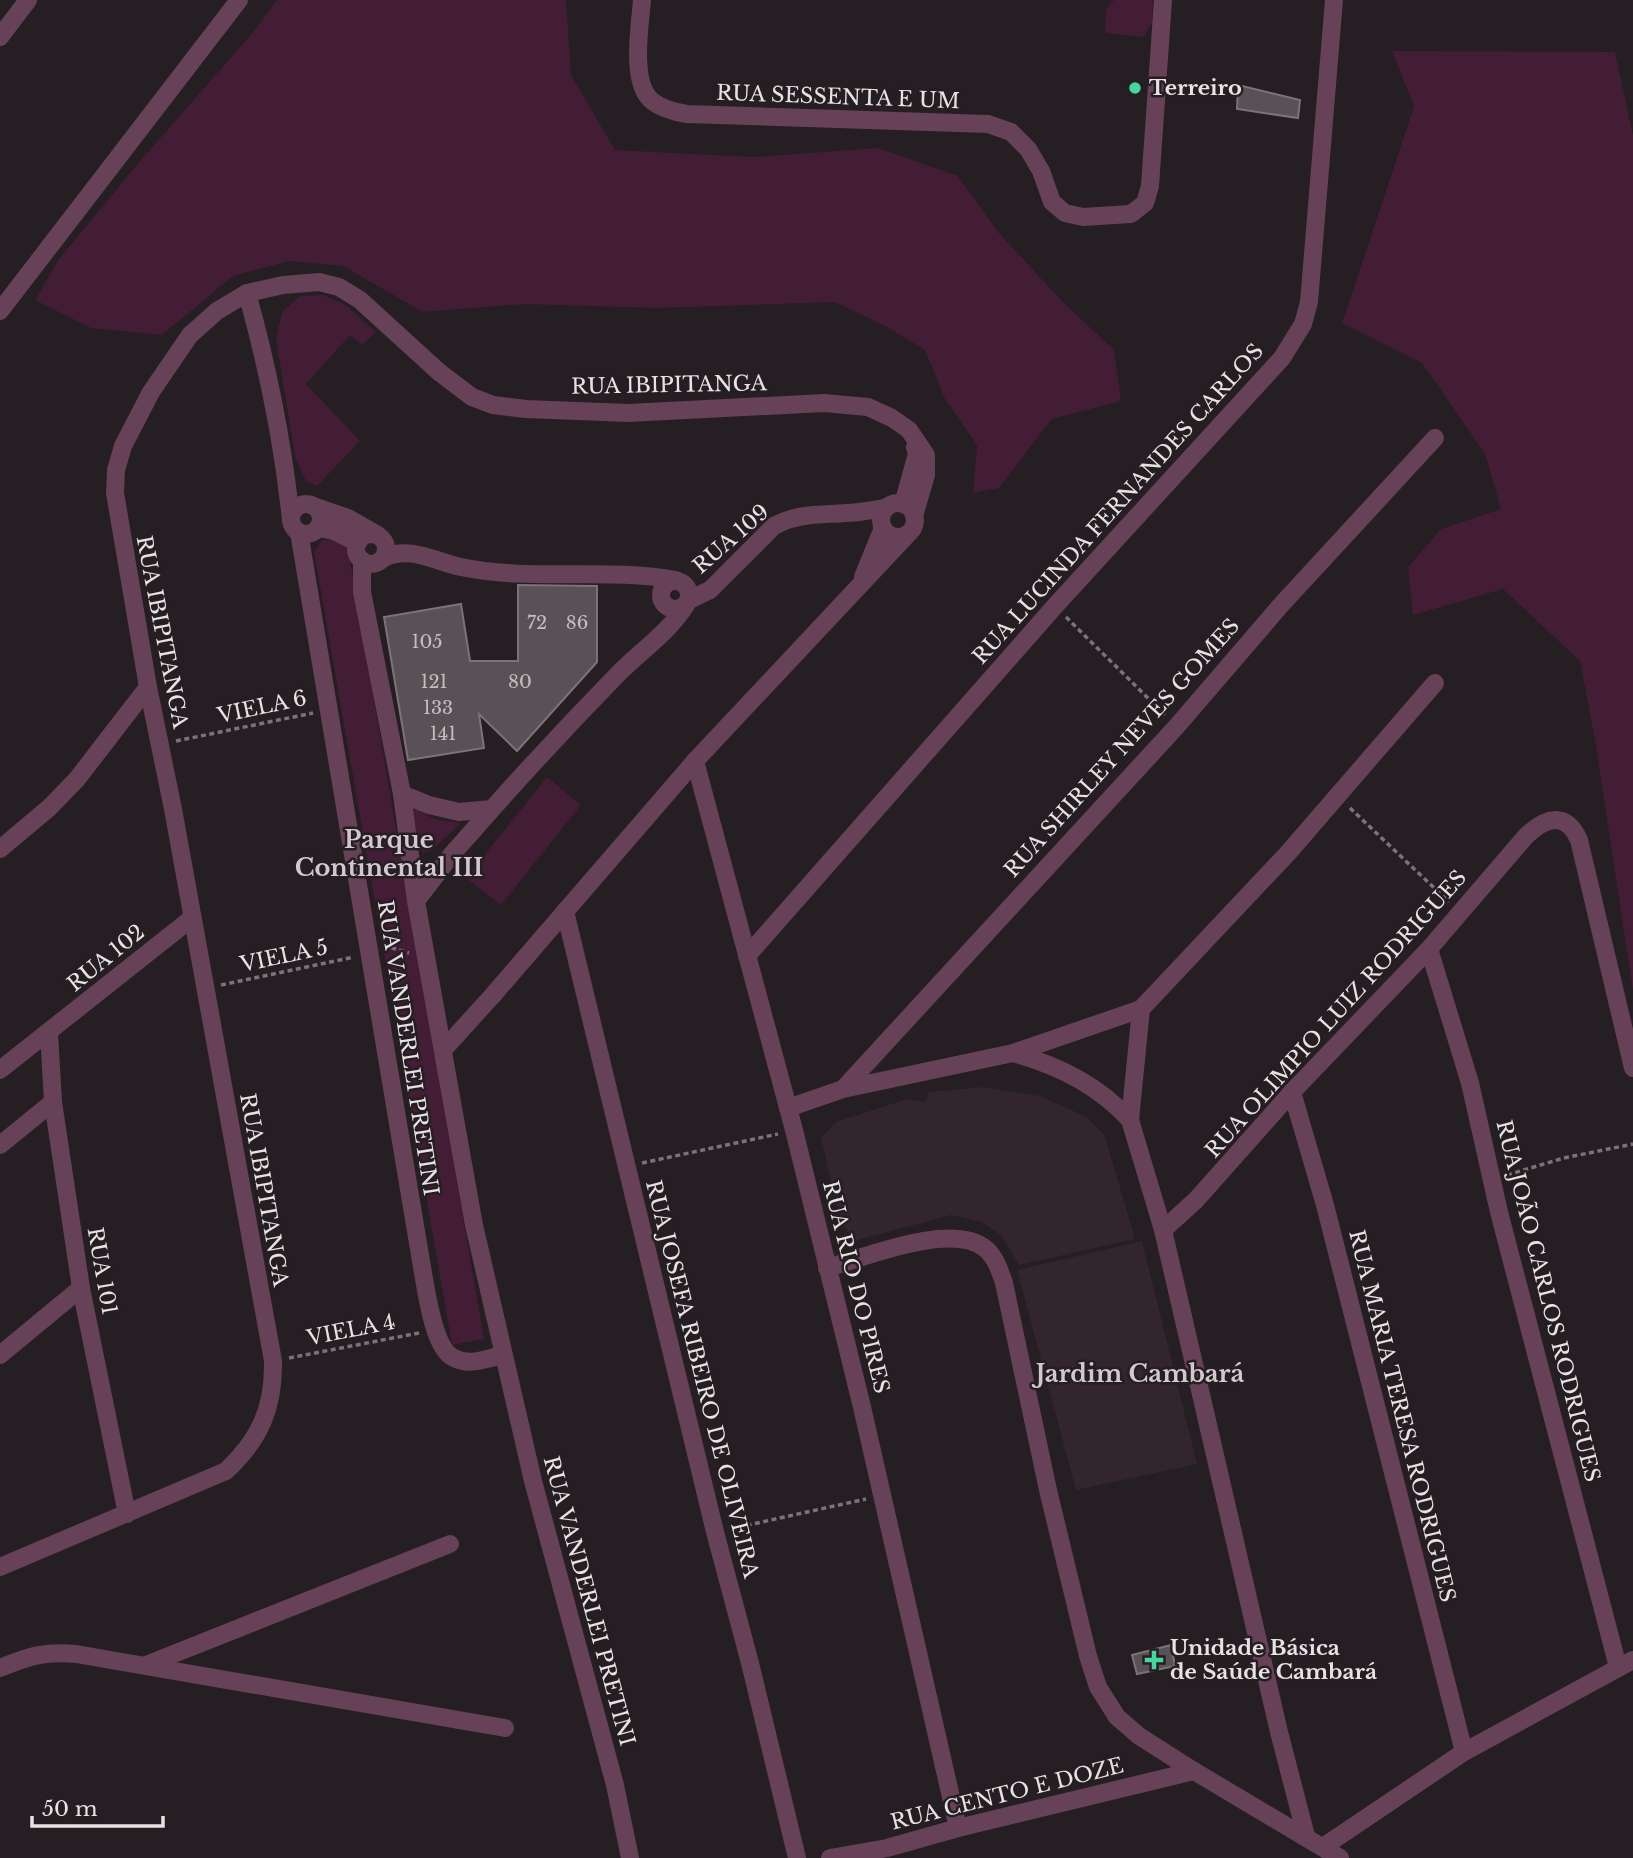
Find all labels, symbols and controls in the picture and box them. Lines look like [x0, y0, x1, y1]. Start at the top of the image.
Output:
place label: Terreiro [1149, 75, 1242, 101]
street label: RUA SESSENTA E UM [716, 80, 960, 114]
marker: Terreiro [1127, 80, 1143, 96]
street label: RUA LUCINDA FERNANDES CARLOS [967, 338, 1269, 670]
street label: RUA IBIPITANGA [571, 370, 768, 400]
street label: RUA 109 [688, 499, 774, 579]
street label: RUA IBIPITANGA [131, 533, 194, 731]
house number: 72 [527, 612, 547, 634]
house number: 86 [566, 612, 588, 634]
street label: RUA SHIRLEY NEVES GOMES [999, 613, 1245, 883]
house number: 105 [411, 631, 443, 653]
house number: 121 [420, 671, 448, 693]
house number: 80 [508, 671, 532, 693]
street label: VIELA 6 [214, 685, 309, 729]
house number: 133 [423, 697, 453, 719]
house number: 141 [430, 723, 456, 745]
district label: Parque Continental III [295, 825, 483, 882]
street label: RUA OLIMPIO LUIZ RODRIGUES [1200, 865, 1472, 1163]
street label: RUA VANDERLEI PRETINI [372, 898, 444, 1198]
street label: RUA 102 [62, 919, 150, 997]
street label: VIELA 5 [237, 934, 330, 978]
street label: RUA IBIPITANGA [234, 1091, 294, 1289]
street label: RUA JOÃO CARLOS RODRIGUES [1490, 1117, 1606, 1485]
street label: RUA JOSEFA RIBEIRO DE OLIVEIRA [640, 1177, 764, 1581]
street label: RUA RIO DO PIRES [817, 1178, 895, 1396]
street label: RUA 101 [82, 1225, 122, 1317]
street label: RUA MARIA TERESA RODRIGUES [1343, 1227, 1461, 1605]
street label: VIELA 4 [304, 1309, 397, 1351]
district label: Jardim Cambará [1031, 1359, 1245, 1388]
street label: RUA VANDERLEI PRETINI [538, 1453, 640, 1749]
place label: Unidade Básica de Saúde Cambará [1170, 1635, 1377, 1685]
marker: Unidade Básica de Saúde Cambará [1144, 1650, 1164, 1670]
street label: RUA CENTO E DOZE [888, 1752, 1126, 1836]
scale bar [32, 1784, 163, 1828]
text: 50 m [42, 1796, 98, 1822]

